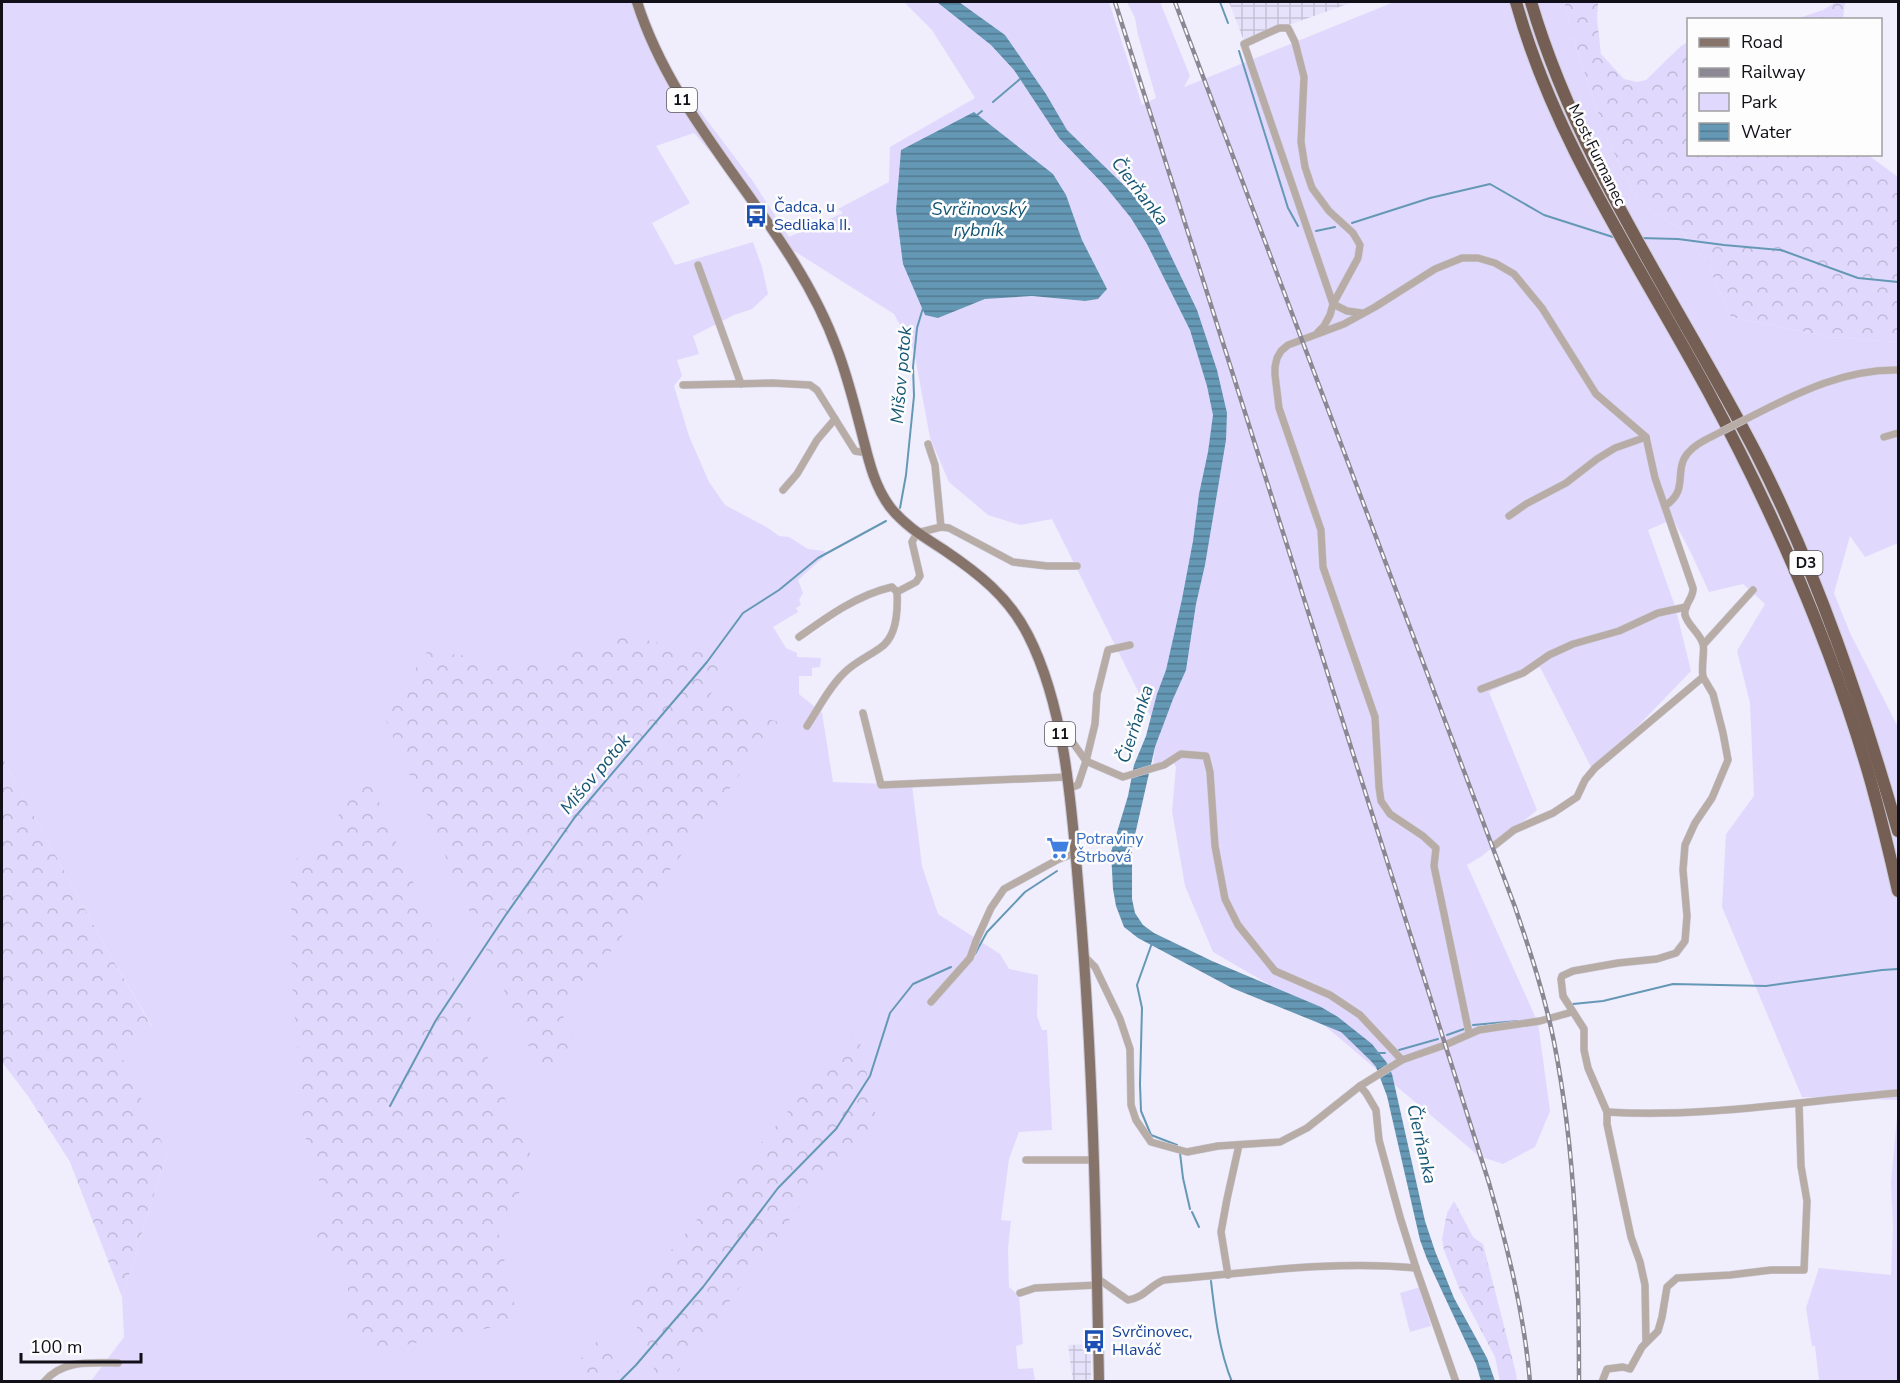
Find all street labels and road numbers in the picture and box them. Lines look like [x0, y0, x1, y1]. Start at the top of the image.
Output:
road number: 11 [667, 88, 697, 112]
street label: Most Furmanec [1563, 101, 1631, 210]
road number: D3 [1790, 551, 1822, 575]
road number: 11 [1045, 722, 1075, 746]

